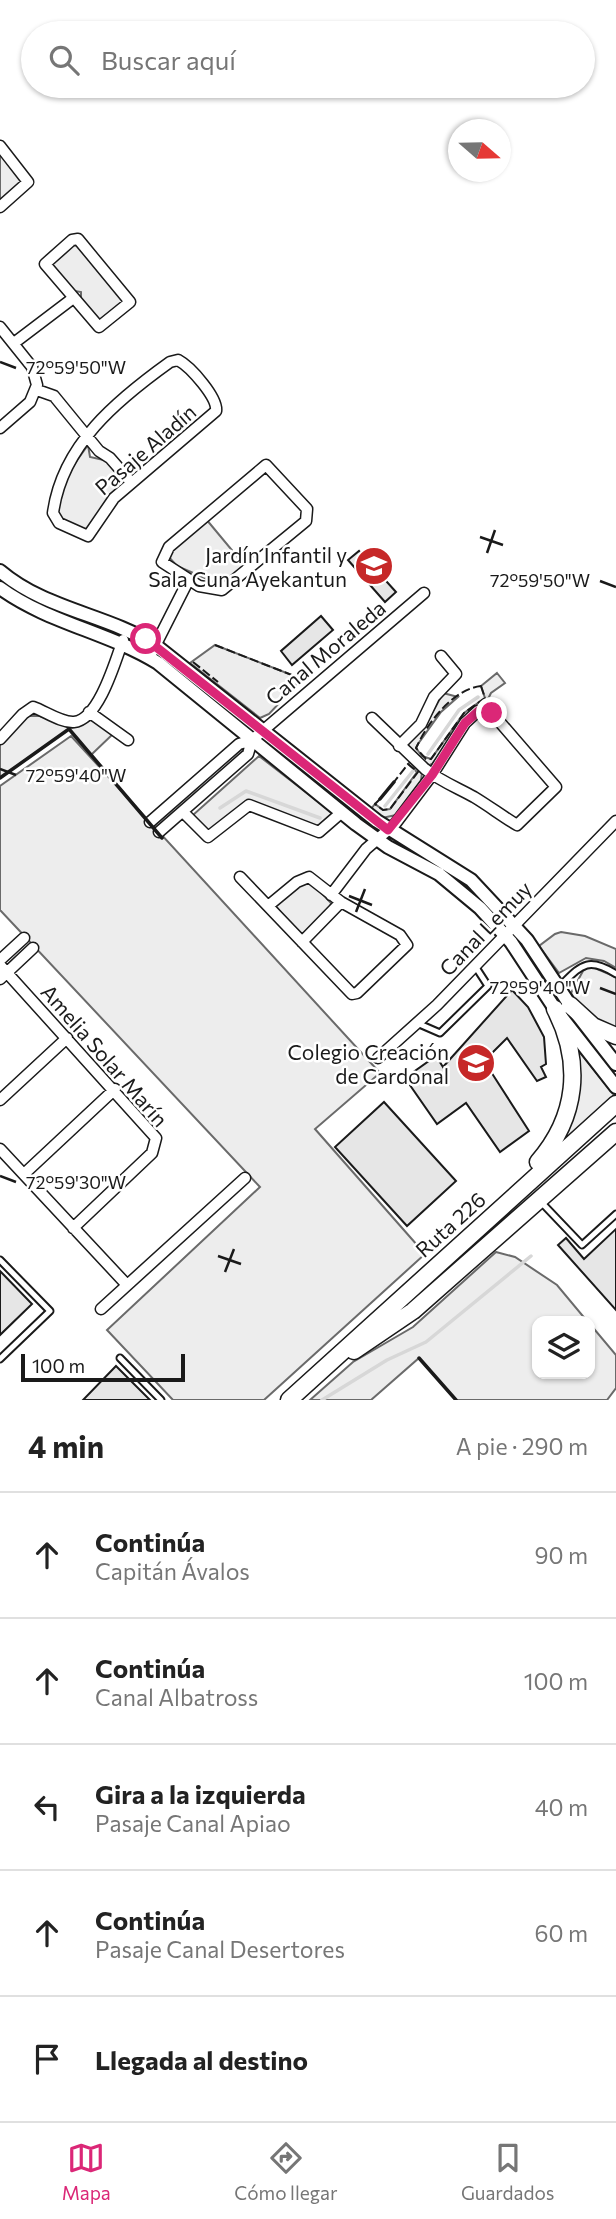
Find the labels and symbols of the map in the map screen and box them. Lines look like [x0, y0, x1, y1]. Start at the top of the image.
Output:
north arrow [448, 119, 511, 182]
text: 72°59'50"W [26, 356, 126, 378]
street label: Pasaje Aladín [89, 398, 201, 500]
place label: Jardín Infantil y Sala Cuna Ayekantun [148, 542, 347, 591]
school or university icon: Jardín Infantil y Sala Cuna Ayekantun [353, 545, 395, 587]
text: 72°59'50"W [490, 569, 590, 591]
street label: Canal Moraleda [260, 595, 390, 709]
route start [130, 623, 161, 654]
route end [476, 697, 507, 728]
text: 72°59'40"W [26, 764, 126, 786]
street label: Canal Lemuy [434, 875, 536, 980]
text: 72°59'40"W [490, 976, 590, 998]
street label: Amelia Solar Marín [37, 979, 173, 1131]
place label: Colegio Creación de Cardonal [287, 1039, 449, 1088]
school or university icon: Colegio Creación de Cardonal [455, 1042, 497, 1084]
text: 72°59'30"W [26, 1171, 126, 1193]
street label: Ruta 226 [410, 1186, 490, 1262]
scale bar [21, 1351, 186, 1383]

